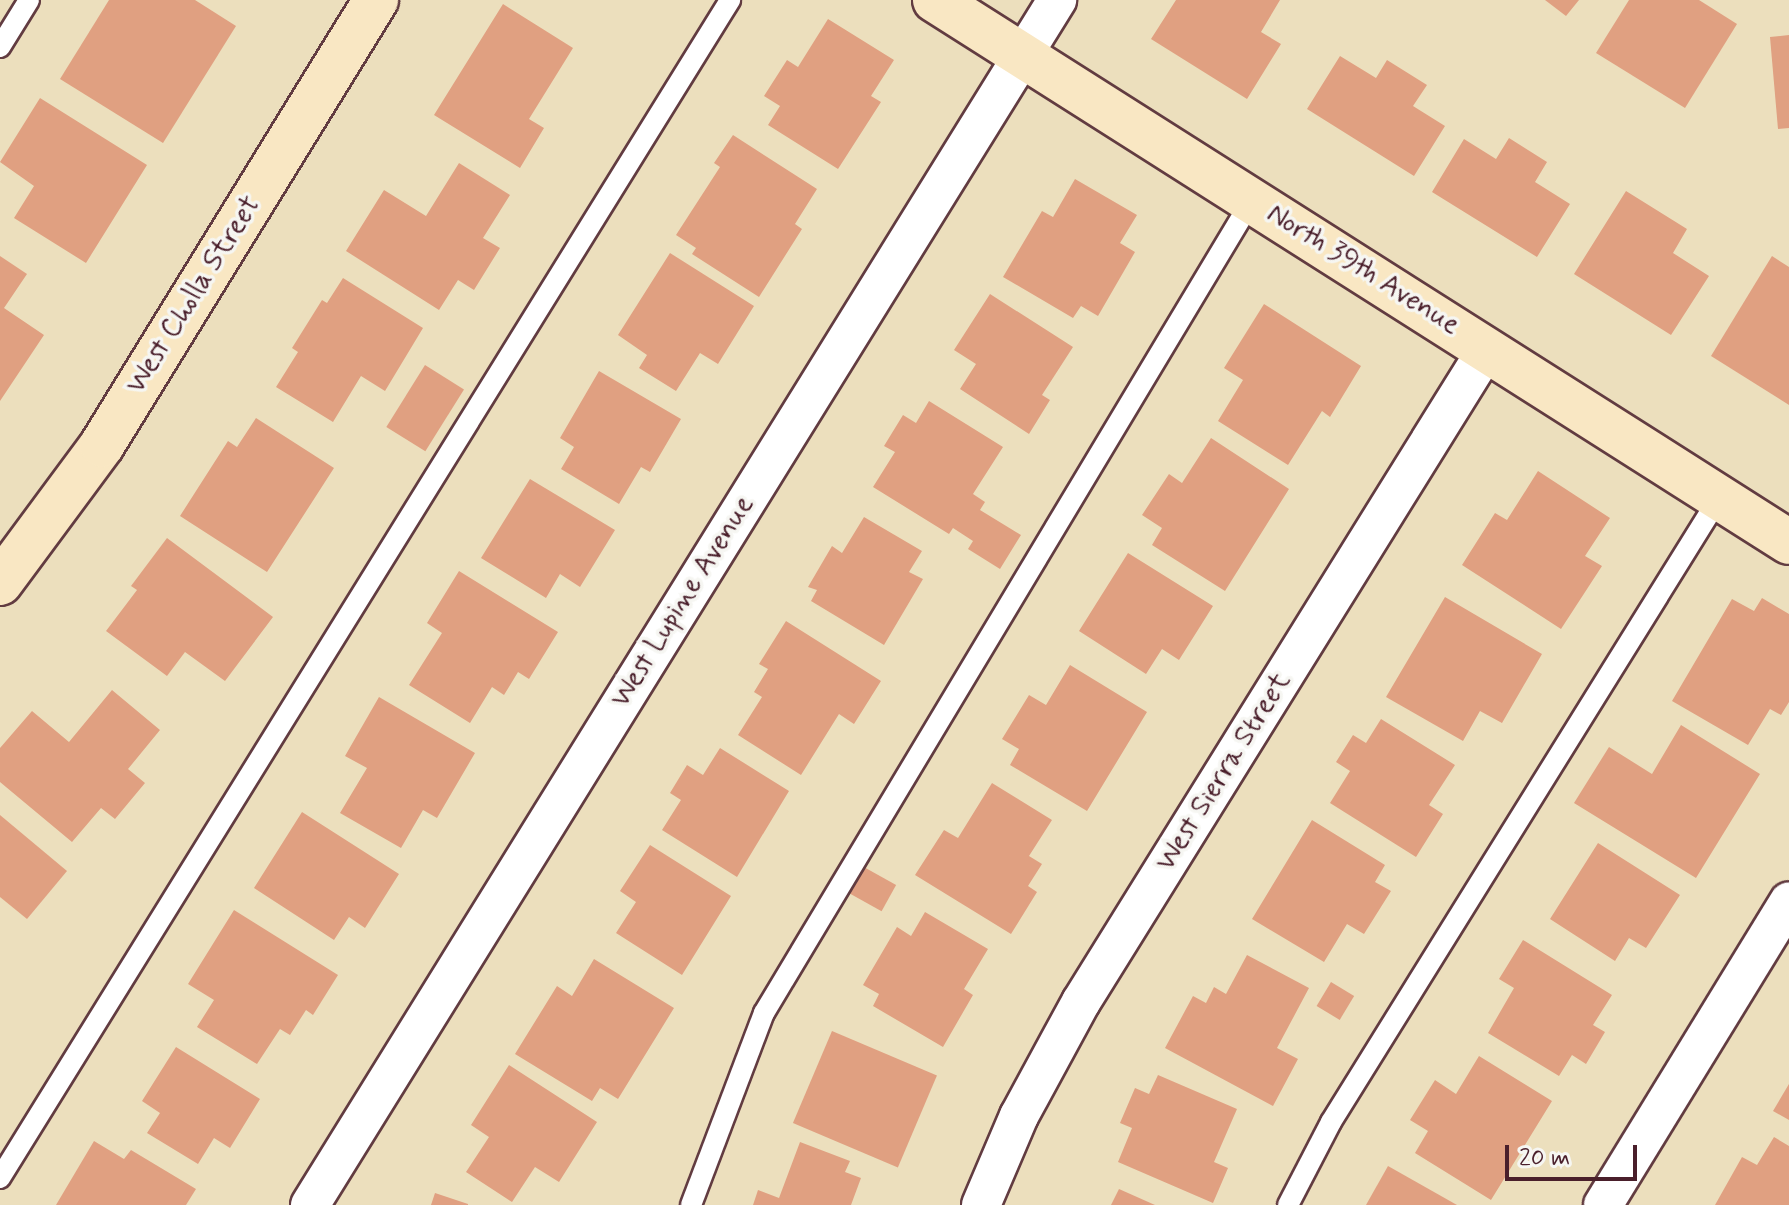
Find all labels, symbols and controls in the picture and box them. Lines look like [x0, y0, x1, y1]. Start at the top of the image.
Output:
street label: West Cholla Street [120, 191, 268, 399]
street label: North 39th Avenue [1260, 197, 1466, 343]
street label: West Lupine Avenue [604, 490, 762, 714]
street label: West Sierra Street [1149, 667, 1299, 877]
scale bar [1509, 1129, 1641, 1179]
text: 20 m [1519, 1143, 1570, 1174]

